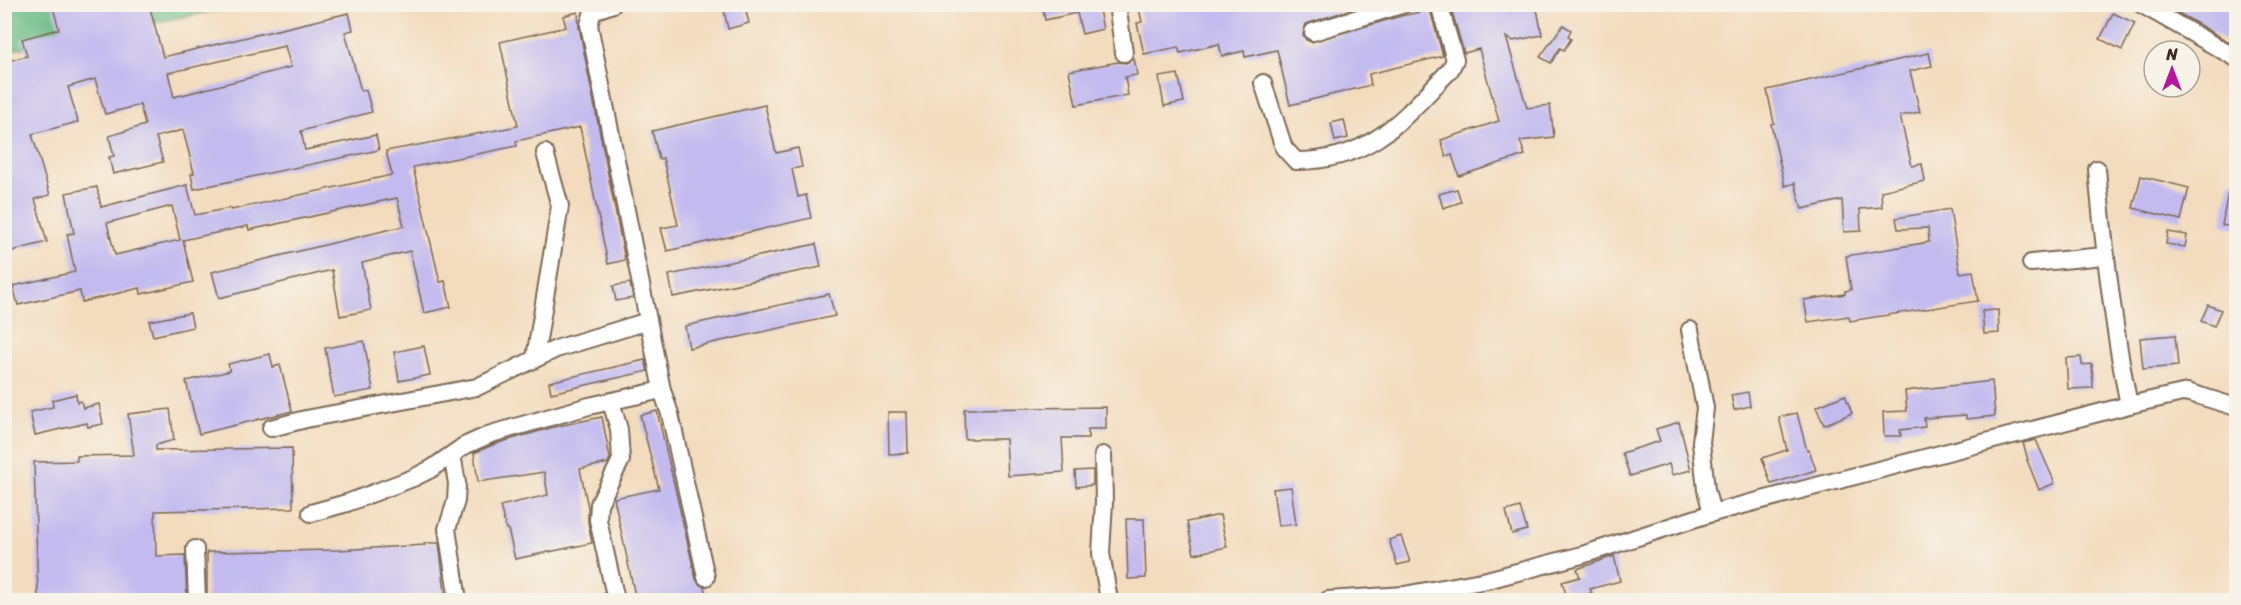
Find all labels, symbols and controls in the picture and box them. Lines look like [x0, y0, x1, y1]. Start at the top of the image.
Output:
north arrow [2142, 39, 2202, 99]
text: N [2165, 40, 2178, 69]

